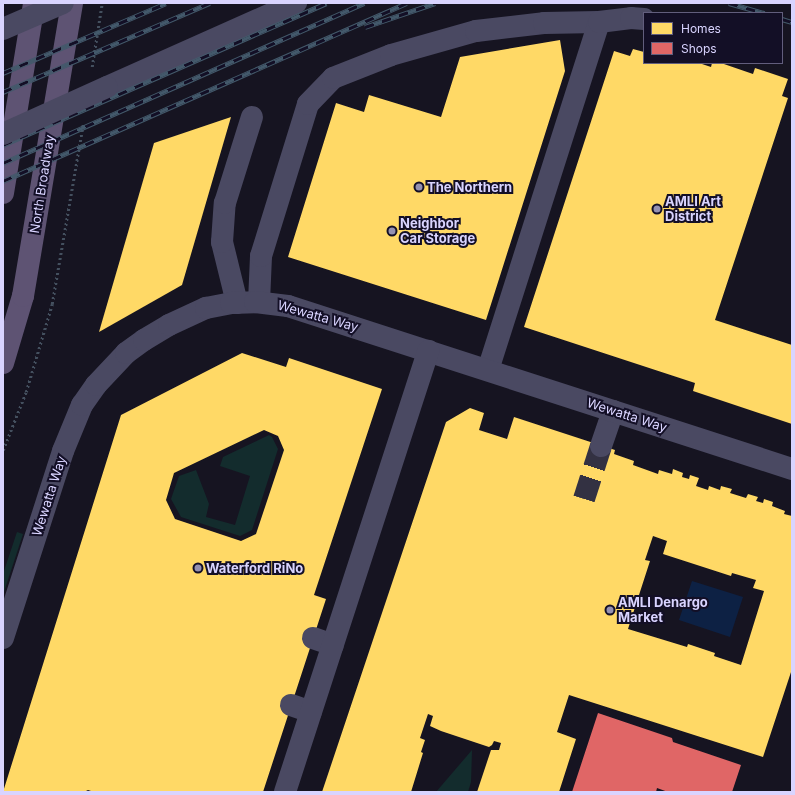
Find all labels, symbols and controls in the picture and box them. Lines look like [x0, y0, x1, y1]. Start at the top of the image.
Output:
legend [643, 12, 783, 64]
text: Homes [681, 21, 721, 36]
text: Shops [681, 41, 717, 56]
street label: North Broadway [26, 134, 58, 234]
place label: The Northern [427, 179, 512, 195]
marker: The Northern [414, 182, 424, 192]
place label: AMLI Art District [665, 194, 721, 225]
marker: AMLI Art District [652, 204, 662, 214]
place label: Neighbor Car Storage [400, 216, 475, 247]
marker: Neighbor Car Storage [387, 226, 397, 236]
street label: Wewatta Way [276, 297, 360, 335]
street label: Wewatta Way [585, 395, 669, 435]
street label: Wewatta Way [29, 454, 69, 538]
place label: Waterford RiNo [206, 560, 303, 576]
marker: Waterford RiNo [193, 563, 203, 573]
place label: AMLI Denargo Market [618, 595, 708, 626]
marker: AMLI Denargo Market [605, 605, 615, 615]

